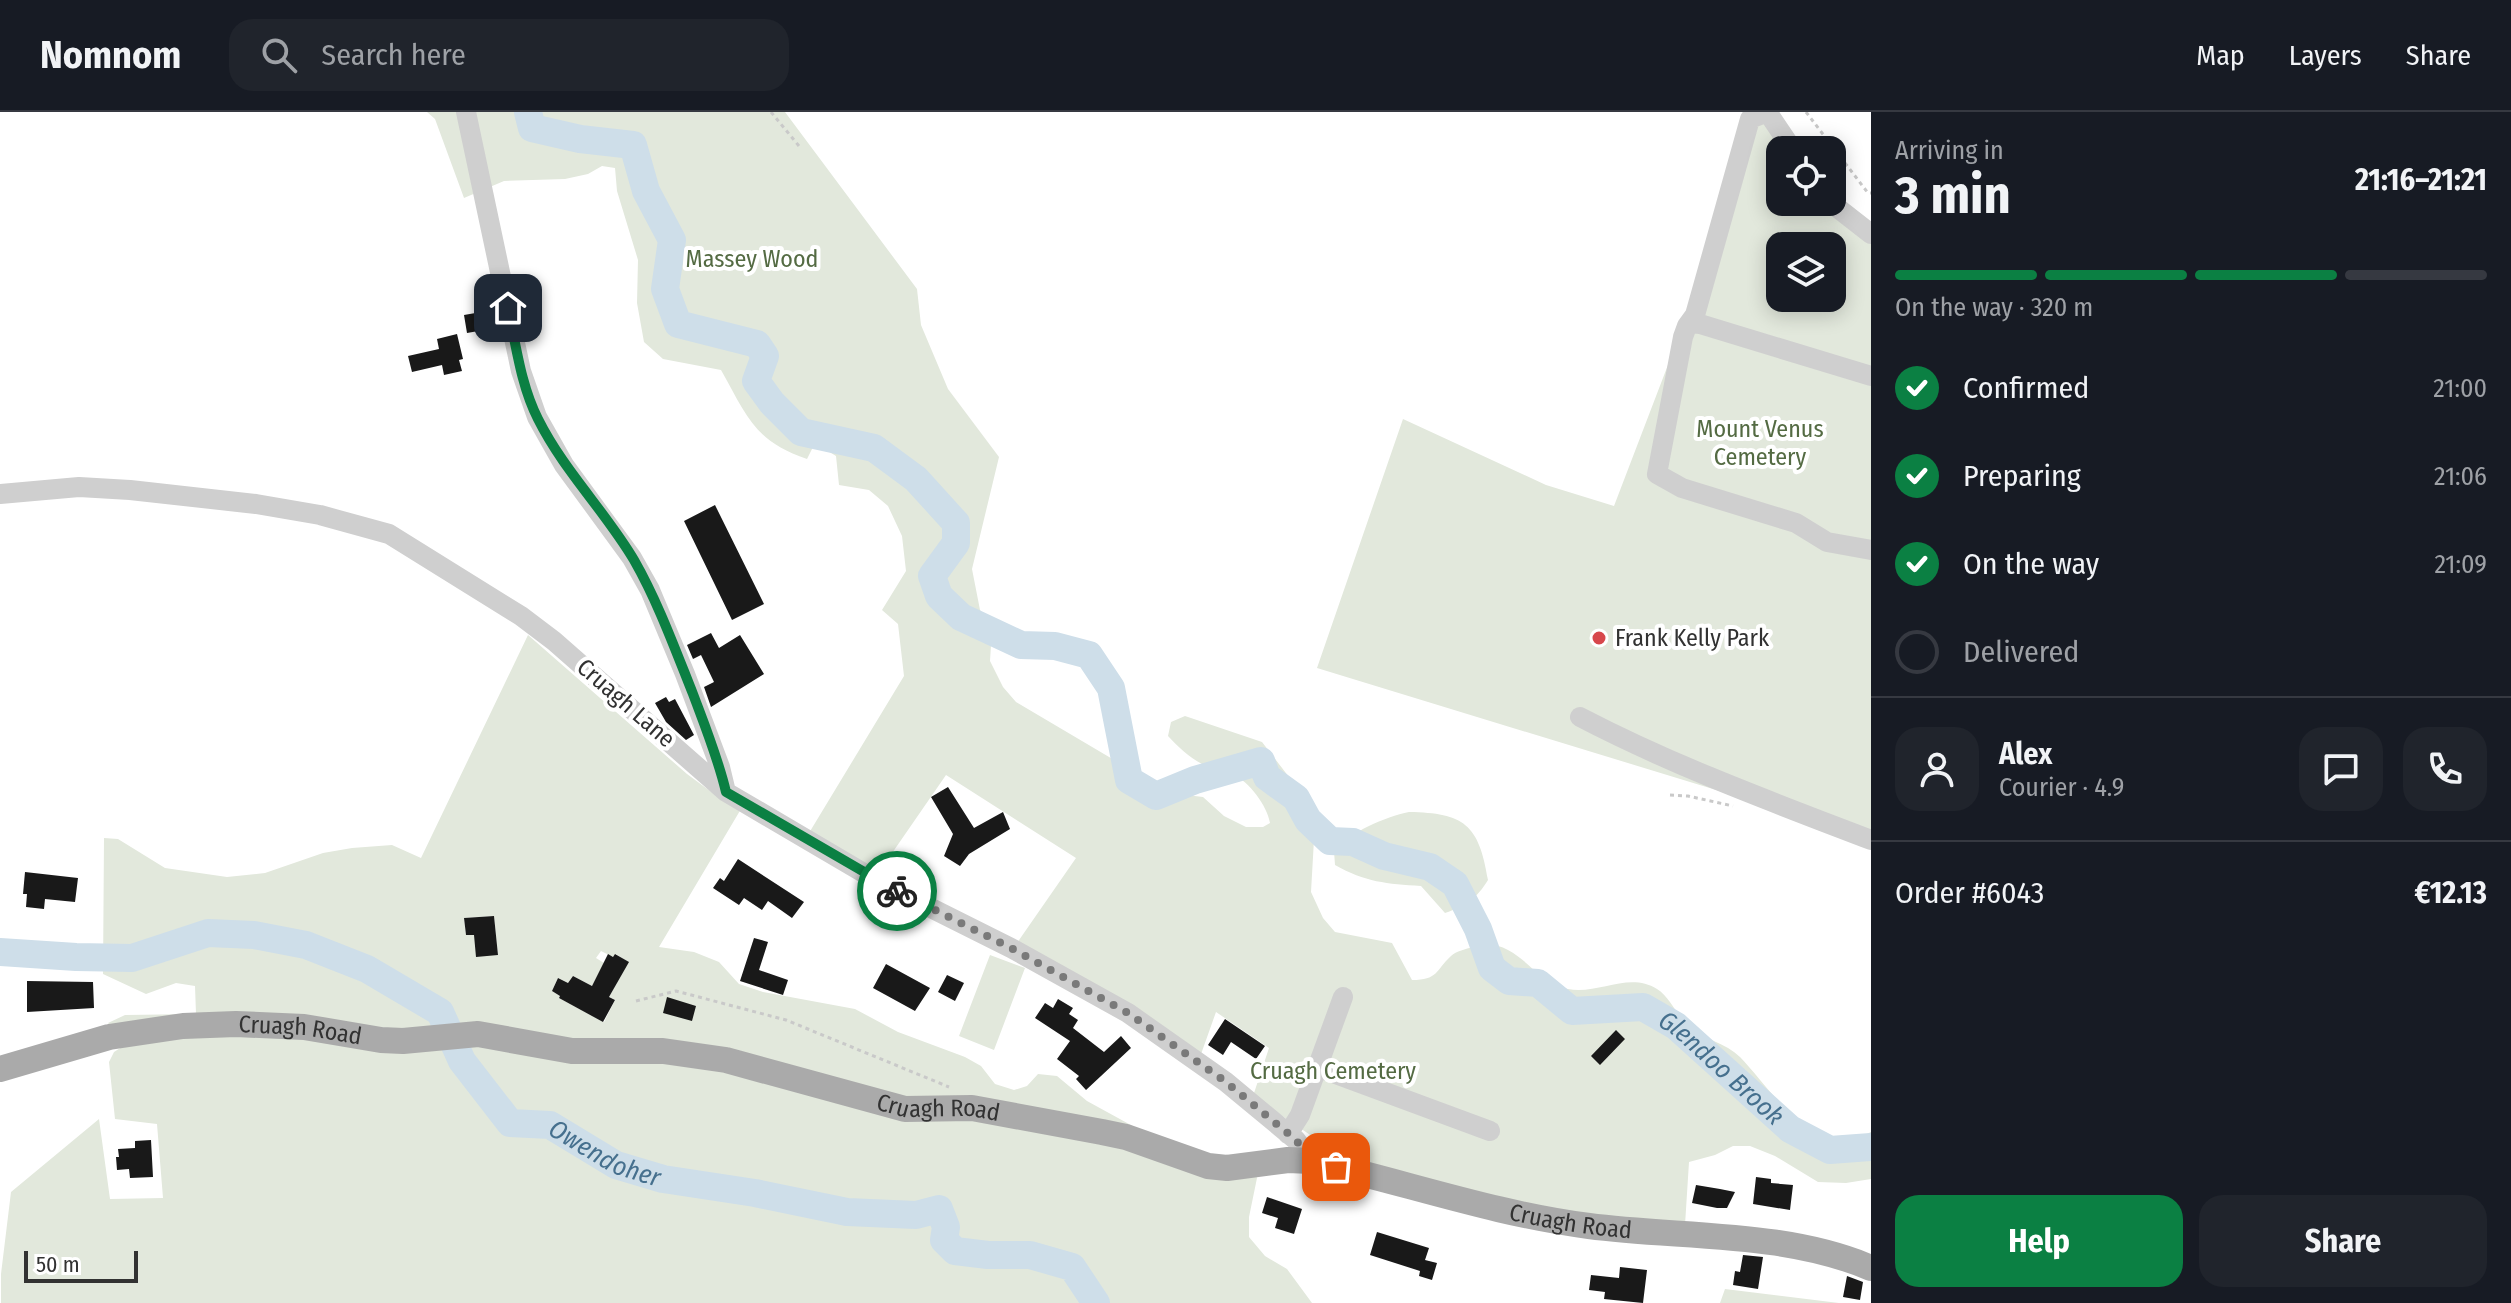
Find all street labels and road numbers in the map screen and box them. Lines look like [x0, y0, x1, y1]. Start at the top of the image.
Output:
street label: Cruagh Lane [571, 653, 681, 753]
street label: Cruagh Road [238, 1010, 364, 1051]
street label: Cruagh Road [874, 1088, 1002, 1127]
street label: Cruagh Road [1507, 1198, 1633, 1244]

